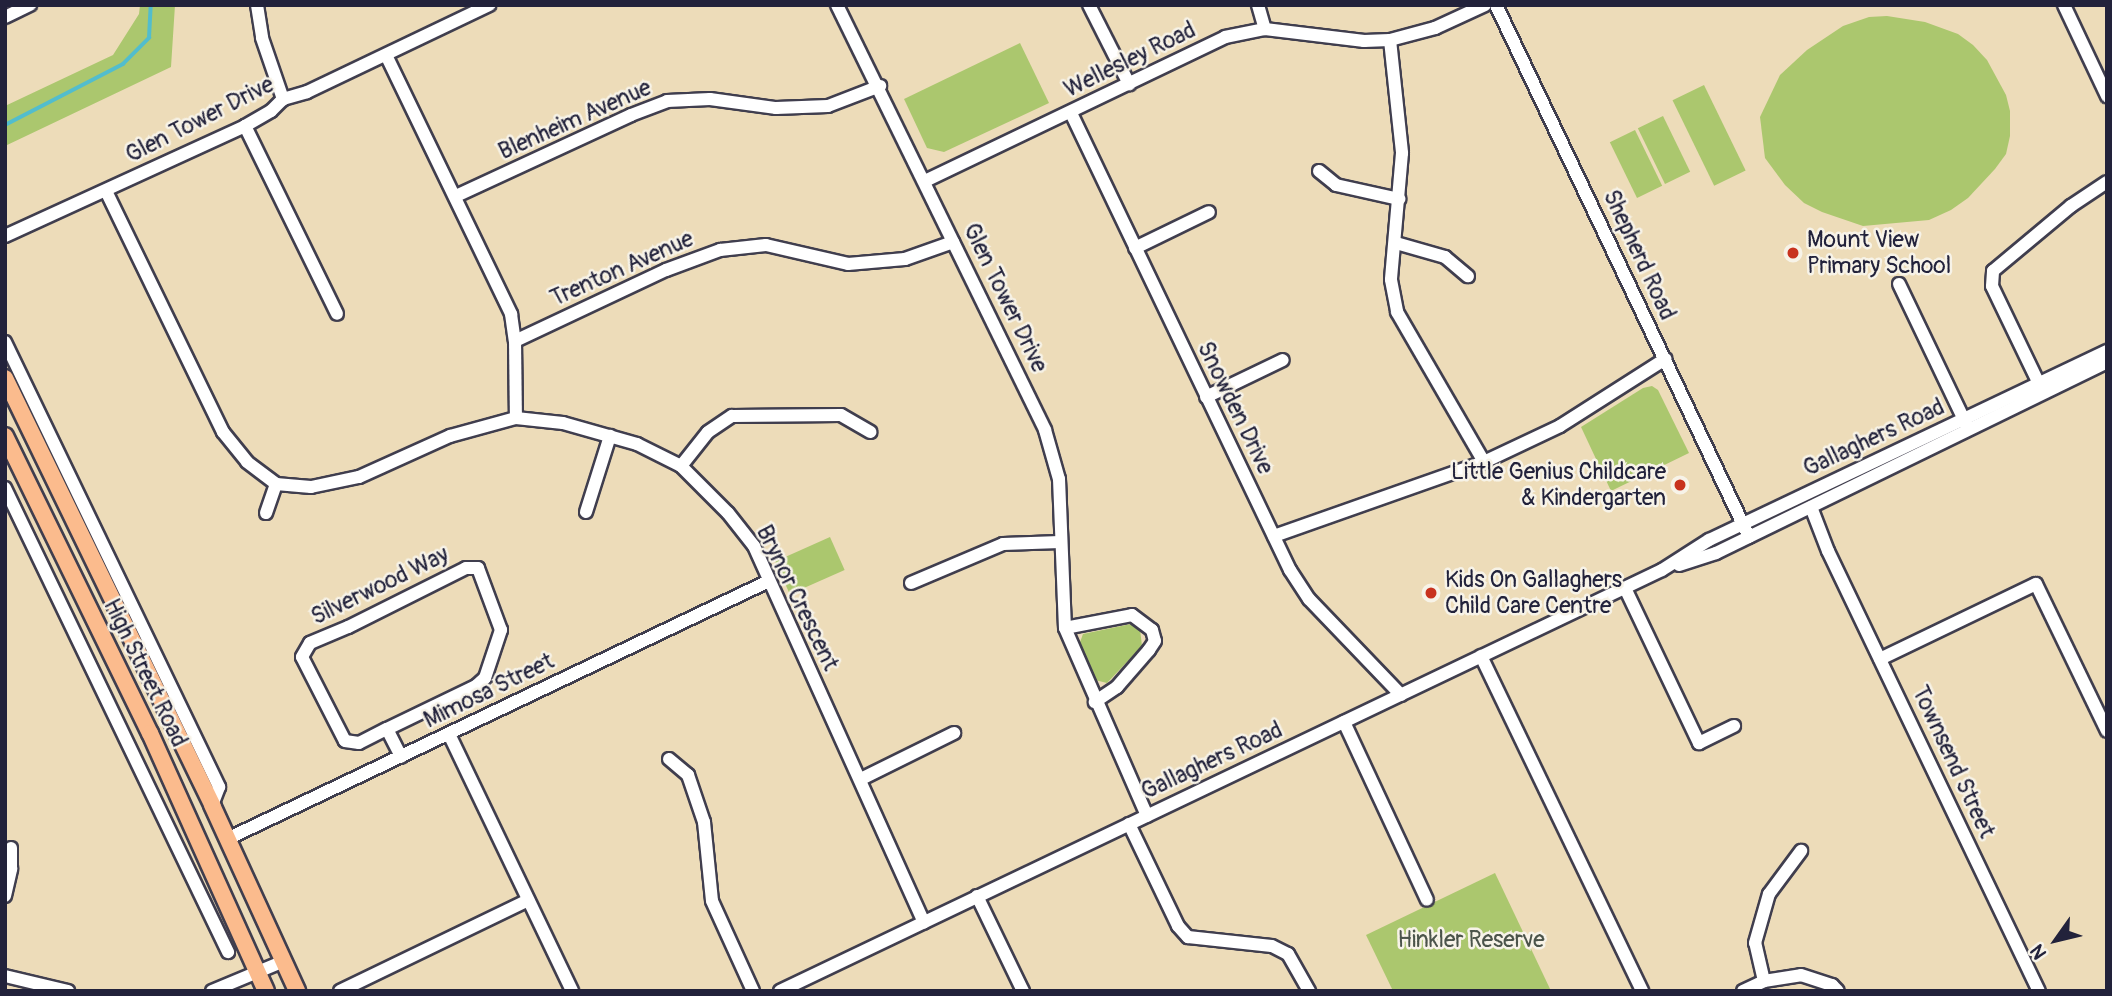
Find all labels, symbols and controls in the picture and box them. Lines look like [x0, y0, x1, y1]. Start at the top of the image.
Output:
street label: Wellesley Road [1060, 16, 1200, 104]
street label: Glen Tower Drive [121, 71, 279, 169]
street label: Blenheim Avenue [494, 74, 656, 166]
street label: Shepherd Road [1597, 186, 1681, 324]
street label: Glen Tower Drive [957, 219, 1053, 377]
street label: Trenton Avenue [546, 225, 698, 313]
place label: Mount View Primary School [1807, 226, 1951, 280]
marker: Mount View Primary School [1785, 245, 1801, 261]
street label: Snowden Drive [1191, 337, 1279, 479]
street label: Gallaghers Road [1799, 393, 1949, 483]
place label: Little Genius Childcare & Kindergarten [1451, 458, 1666, 512]
marker: Little Genius Childcare & Kindergarten [1672, 477, 1688, 493]
street label: Brynor Crescent [750, 521, 844, 675]
street label: Silverwood Way [307, 541, 453, 631]
place label: Kids On Gallaghers Child Care Centre [1445, 566, 1622, 620]
marker: Kids On Gallaghers Child Care Centre [1423, 585, 1439, 601]
street label: High Street Road [97, 594, 193, 752]
street label: Mimosa Street [419, 648, 559, 734]
street label: Townsend Street [1906, 682, 2000, 842]
street label: Gallaghers Road [1137, 716, 1287, 806]
north arrow [2021, 905, 2091, 975]
park label: Hinkler Reserve [1397, 926, 1545, 954]
text: N [2025, 940, 2052, 964]

